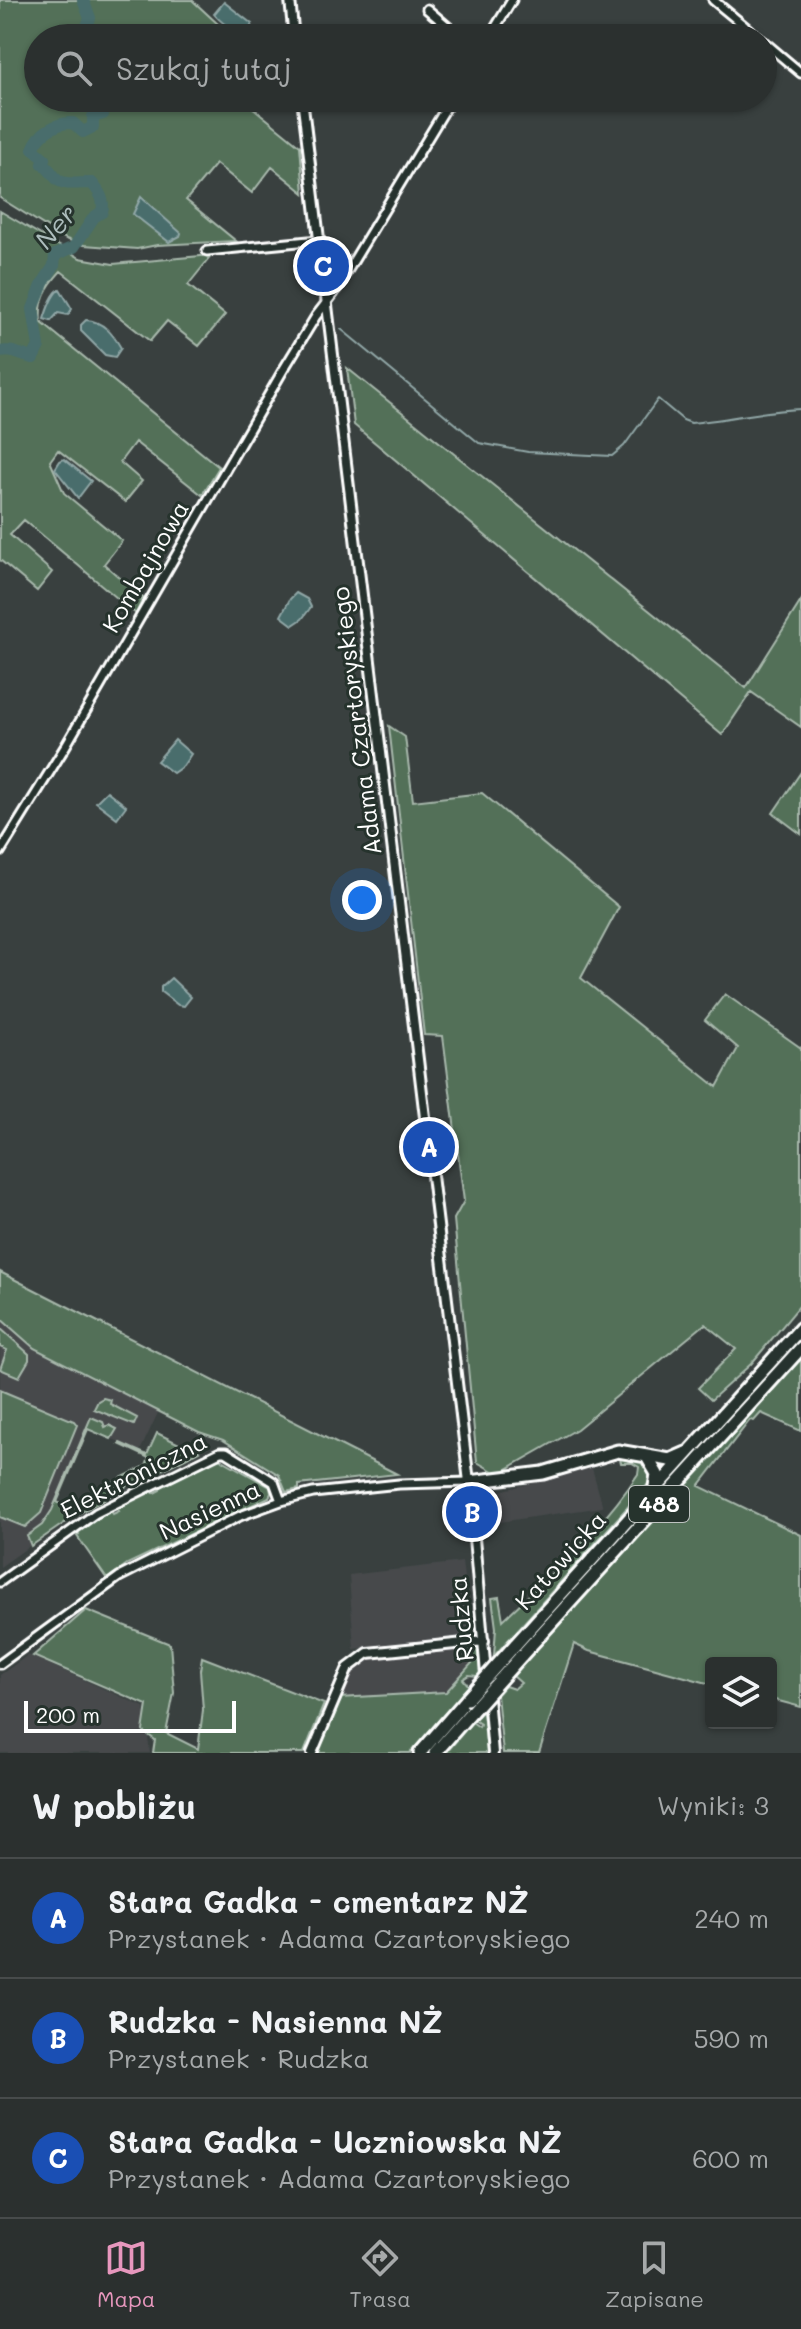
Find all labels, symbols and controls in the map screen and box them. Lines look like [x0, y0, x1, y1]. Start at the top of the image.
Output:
search box [24, 24, 777, 112]
icon: search [52, 46, 96, 90]
text: Szukaj tutaj [116, 48, 292, 88]
water label: Ner [27, 197, 84, 256]
pin: C [297, 236, 349, 296]
street label: Kombajnowa [94, 495, 195, 638]
street label: Adama Czartoryskiego [324, 585, 387, 857]
your location [342, 880, 382, 920]
pin: A [403, 1117, 455, 1177]
street label: Elektroniczna [55, 1424, 212, 1525]
street label: Nasienna [154, 1473, 265, 1547]
pin: B [446, 1482, 498, 1542]
road number: 488 [629, 1486, 689, 1522]
street label: Katowicka [508, 1504, 612, 1616]
street label: Rudzka [441, 1576, 480, 1663]
map controls [705, 1657, 777, 1729]
button: layers [705, 1657, 777, 1729]
scale bar [24, 1697, 236, 1733]
text: 200 m [36, 1700, 100, 1729]
text: W pobliżu [32, 1783, 196, 1828]
text: Wyniki: 3 [657, 1788, 769, 1822]
text: Stara Gadka - cmentarz NŻ [108, 1881, 529, 1921]
text: A [49, 1901, 67, 1935]
text: 240 m [694, 1901, 769, 1935]
text: Przystanek · Adama Czartoryskiego [108, 1921, 570, 1955]
text: Rudzka - Nasienna NŻ [108, 2001, 443, 2041]
text: B [49, 2021, 67, 2055]
text: 590 m [693, 2021, 769, 2055]
text: Przystanek · Rudzka [108, 2041, 369, 2075]
text: Stara Gadka - Uczniowska NŻ [108, 2121, 562, 2161]
text: C [48, 2141, 68, 2175]
text: 600 m [692, 2141, 769, 2175]
text: Przystanek · Adama Czartoryskiego [108, 2161, 570, 2195]
tab: Mapa [97, 2236, 156, 2313]
tab: Trasa [350, 2236, 411, 2313]
tab: Zapisane [605, 2236, 704, 2313]

